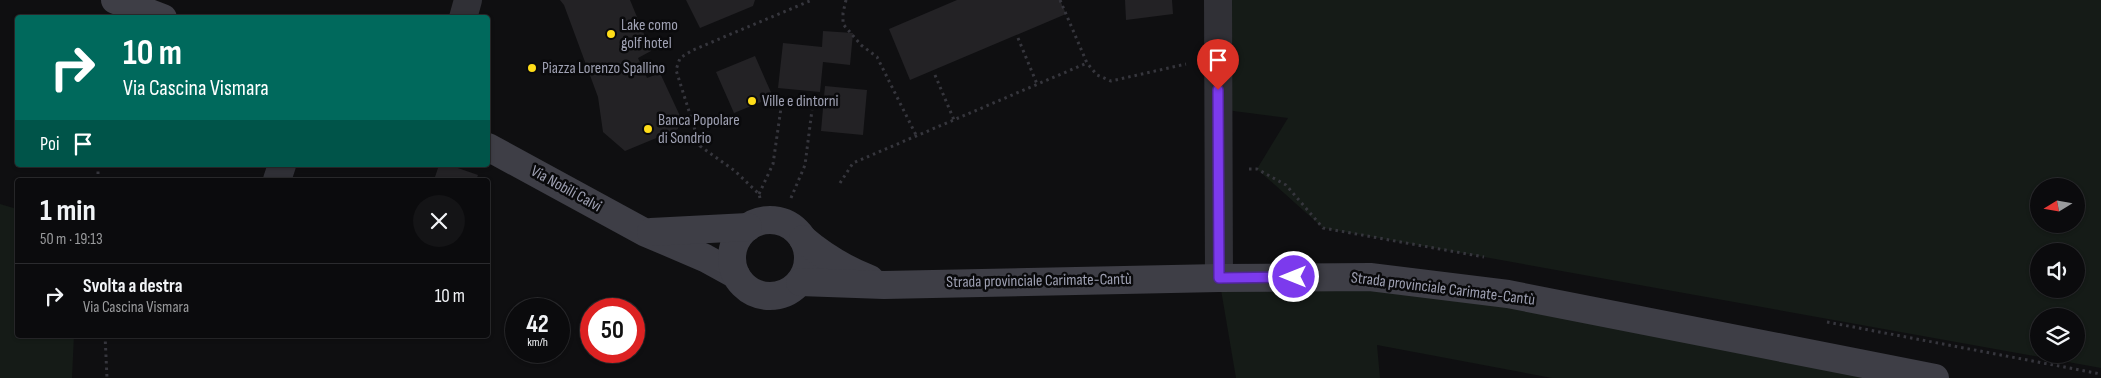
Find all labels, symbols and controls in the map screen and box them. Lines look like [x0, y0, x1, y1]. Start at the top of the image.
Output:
place label: Lake como golf hotel [621, 16, 678, 53]
marker: Lake como golf hotel [605, 28, 617, 40]
text: 10 m [123, 32, 182, 75]
icon: right [40, 35, 105, 100]
pin [1197, 39, 1239, 90]
icon: arrive [1204, 46, 1232, 74]
place label: Piazza Lorenzo Spallino [542, 59, 665, 78]
marker: Piazza Lorenzo Spallino [526, 62, 538, 74]
text: Via Cascina Vismara [123, 75, 269, 102]
place label: Ville e dintorni [762, 92, 839, 111]
marker: Ville e dintorni [746, 95, 758, 107]
place label: Banca Popolare di Sondrio [658, 111, 740, 148]
marker: Banca Popolare di Sondrio [642, 123, 654, 135]
icon: arrive [69, 130, 97, 158]
text: Poi [40, 133, 59, 156]
street label: Via Nobili Calvi [527, 162, 605, 216]
north arrow [2030, 178, 2085, 232]
map controls [2030, 178, 2085, 363]
text: 1 min [40, 193, 96, 229]
button: close [413, 195, 465, 247]
text: 50 m · 19:13 [40, 230, 103, 249]
button: sound [2030, 243, 2085, 298]
position arrow [1267, 250, 1319, 302]
street label: Strada provinciale Carimate-Cantù [1350, 268, 1536, 310]
street label: Strada provinciale Carimate-Cantù [946, 270, 1132, 292]
text: Svolta a destra [83, 275, 183, 298]
icon: right [40, 282, 68, 310]
text: 10 m [435, 285, 465, 308]
text: Via Cascina Vismara [83, 298, 189, 317]
speed limit sign: 50 [580, 298, 645, 363]
button: layers [2030, 308, 2085, 363]
text: 42 [526, 309, 549, 340]
text: km/h [527, 335, 548, 350]

